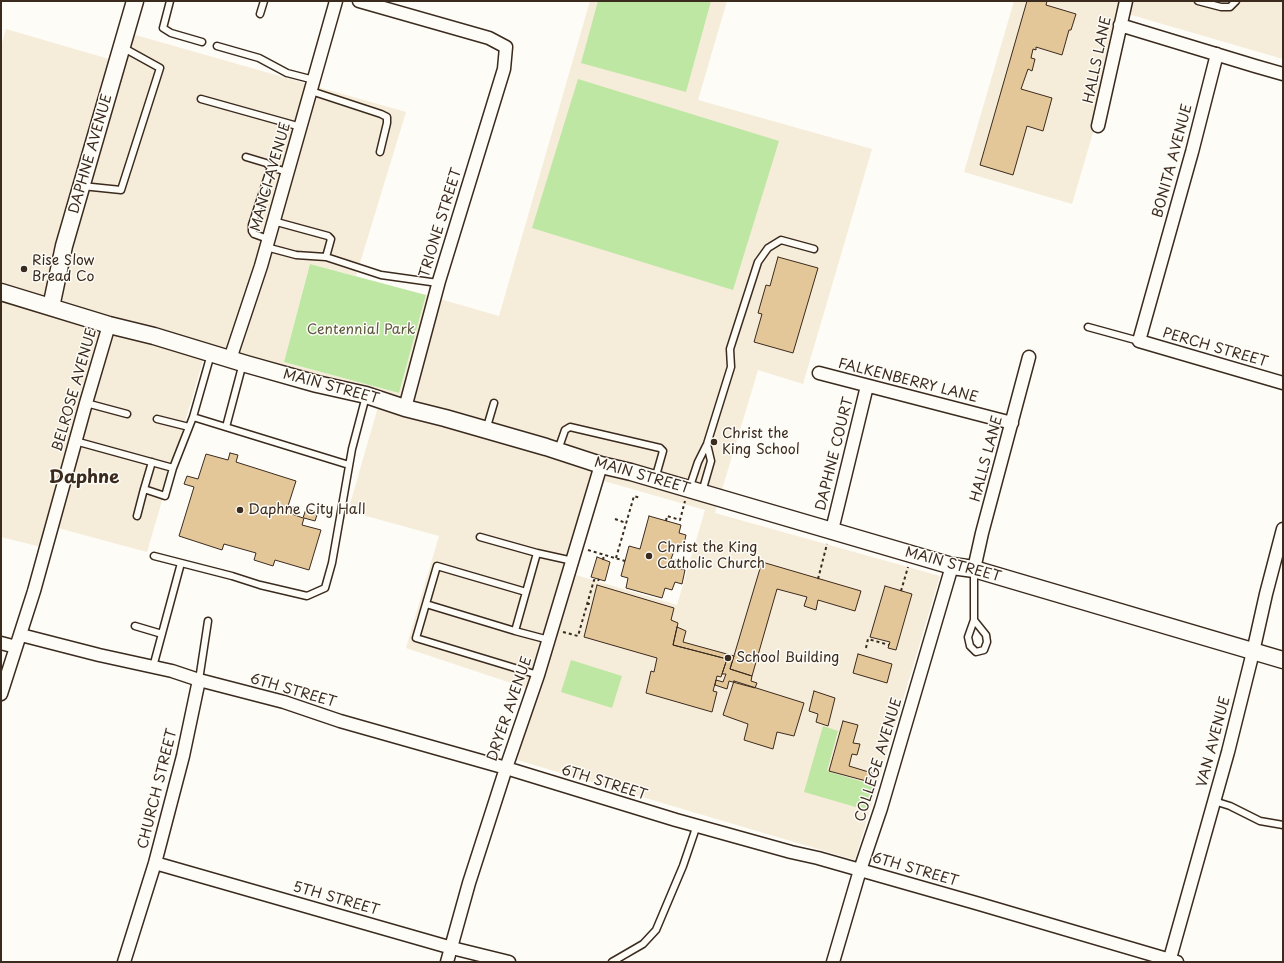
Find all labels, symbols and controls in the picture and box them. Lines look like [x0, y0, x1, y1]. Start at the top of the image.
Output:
street label: HALLS LANE [1081, 15, 1115, 105]
street label: DAPHNE AVENUE [66, 92, 116, 216]
street label: BONITA AVENUE [1150, 102, 1196, 220]
street label: MANCI AVENUE [247, 120, 295, 234]
street label: TRIONE STREET [416, 166, 466, 280]
place label: Rise Slow Bread Co [32, 253, 94, 286]
marker: Rise Slow Bread Co [19, 264, 29, 274]
park label: Centennial Park [307, 322, 415, 338]
street label: PERCH STREET [1160, 325, 1270, 371]
street label: BELROSE AVENUE [49, 326, 101, 454]
street label: FALKENBERRY LANE [836, 355, 980, 407]
street label: MAIN STREET [281, 366, 381, 408]
street label: DAPHNE COURT [813, 396, 857, 512]
street label: HALLS LANE [967, 414, 1007, 504]
place label: Christ the King School [722, 426, 800, 458]
marker: Christ the King School [709, 437, 719, 447]
street label: MAIN STREET [592, 454, 692, 498]
district label: Daphne [49, 467, 119, 489]
place label: Daphne City Hall [248, 502, 365, 518]
marker: Daphne City Hall [235, 505, 245, 515]
place label: Christ the King Catholic Church [657, 540, 765, 572]
street label: MAIN STREET [903, 544, 1003, 586]
marker: Christ the King Catholic Church [644, 551, 654, 561]
place label: School Building [736, 650, 839, 666]
marker: School Building [723, 653, 733, 663]
street label: DRYER AVENUE [484, 654, 536, 764]
street label: 6TH STREET [248, 671, 338, 711]
street label: VAN AVENUE [1194, 695, 1234, 789]
street label: COLLEGE AVENUE [852, 696, 906, 824]
street label: CHURCH STREET [135, 727, 181, 851]
street label: 6TH STREET [559, 762, 649, 804]
street label: 6TH STREET [870, 850, 960, 890]
street label: 5TH STREET [291, 879, 381, 919]

